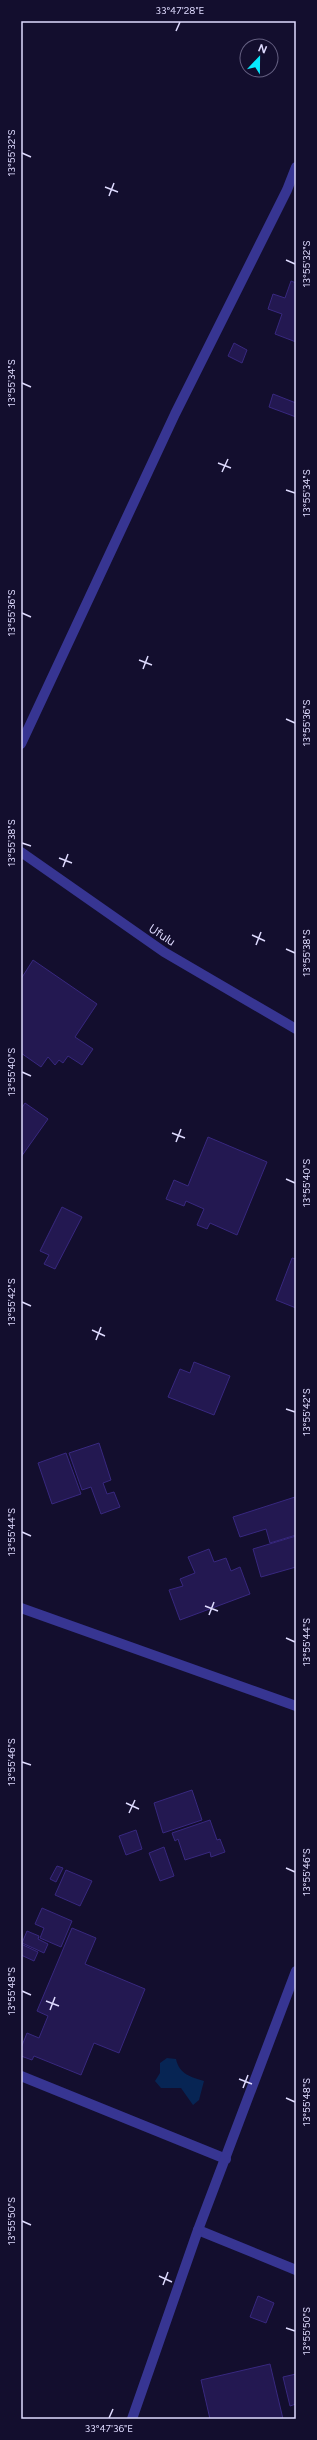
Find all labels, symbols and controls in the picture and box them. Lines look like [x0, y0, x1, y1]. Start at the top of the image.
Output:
text: 33°47'28"E [156, 4, 205, 17]
north arrow [239, 38, 279, 78]
text: N [256, 42, 269, 57]
text: 13°55'32"S [5, 129, 18, 177]
text: 13°55'32"S [300, 240, 313, 288]
text: 13°55'34"S [5, 359, 18, 407]
text: 13°55'34"S [300, 469, 313, 517]
text: 13°55'36"S [5, 589, 18, 637]
text: 13°55'36"S [300, 699, 313, 747]
text: 13°55'38"S [5, 819, 18, 867]
street label: Ufulu [146, 921, 178, 949]
text: 13°55'38"S [300, 929, 313, 977]
text: 13°55'40"S [5, 1048, 18, 1096]
text: 13°55'40"S [300, 1159, 313, 1207]
text: 13°55'42"S [5, 1278, 18, 1326]
text: 13°55'42"S [300, 1388, 313, 1436]
text: 13°55'44"S [5, 1508, 18, 1556]
text: 13°55'44"S [300, 1618, 313, 1666]
text: 13°55'46"S [5, 1738, 18, 1786]
text: 13°55'46"S [300, 1848, 313, 1896]
text: 13°55'48"S [5, 1967, 18, 2015]
text: 13°55'48"S [300, 2078, 313, 2126]
text: 13°55'50"S [5, 2197, 18, 2245]
text: 13°55'50"S [300, 2307, 313, 2355]
text: 33°47'36"E [85, 2422, 133, 2435]

